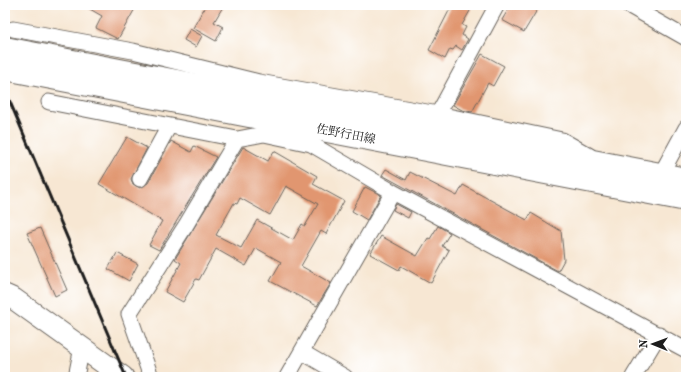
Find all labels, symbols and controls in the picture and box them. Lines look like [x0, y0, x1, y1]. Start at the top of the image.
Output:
street label: 佐野行田線 [315, 121, 377, 147]
north arrow [633, 324, 673, 364]
text: N [637, 339, 650, 348]

